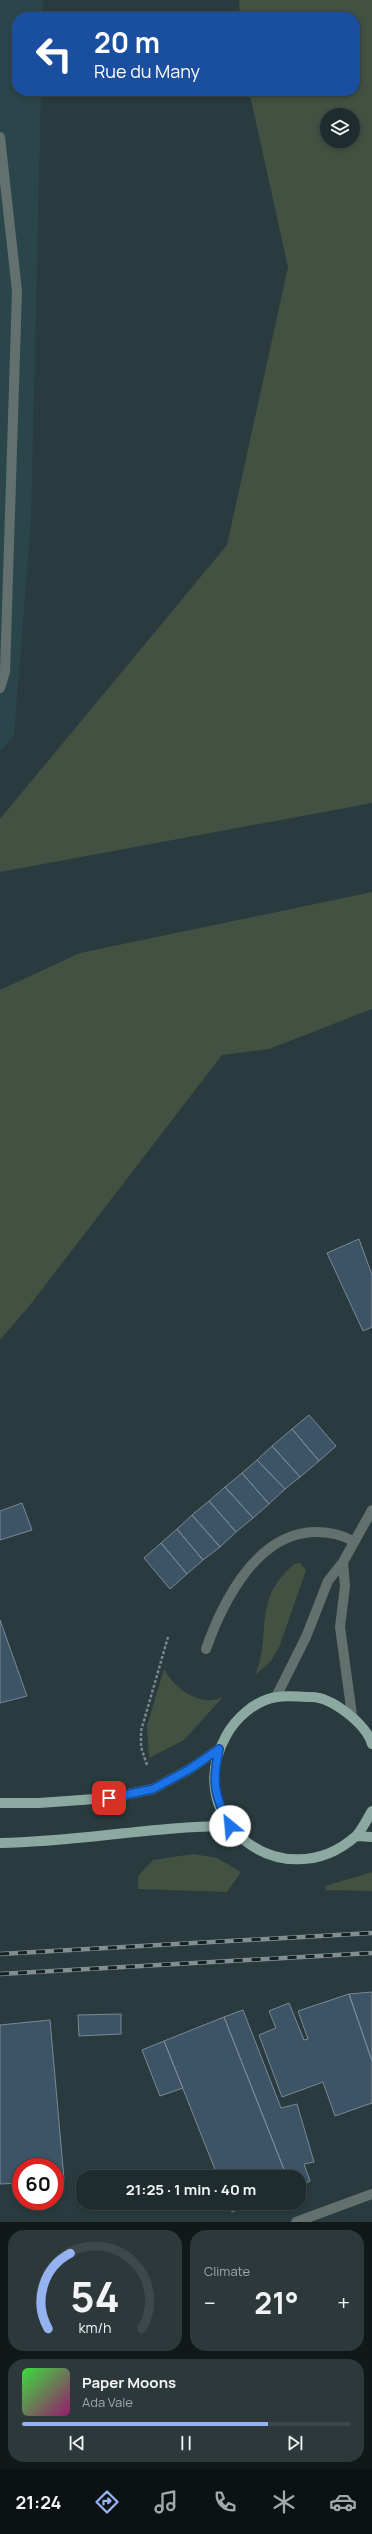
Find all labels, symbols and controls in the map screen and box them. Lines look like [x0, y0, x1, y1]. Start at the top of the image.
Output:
text: 20 m [94, 23, 160, 61]
icon: left [28, 28, 80, 80]
text: Rue du Many [94, 59, 200, 83]
map controls [320, 108, 360, 148]
button: layers [320, 108, 360, 148]
pin [92, 1781, 126, 1815]
icon: arrive [98, 1787, 120, 1809]
position arrow [209, 1805, 251, 1847]
speed limit sign: 60 [12, 2158, 64, 2210]
text: 21:25 · 1 min · 40 m [126, 2179, 256, 2200]
text: Climate [204, 2262, 250, 2280]
text: 54 [70, 2267, 120, 2323]
text: 21° [254, 2282, 299, 2323]
text: − [204, 2288, 216, 2318]
text: + [337, 2288, 350, 2318]
text: km/h [78, 2317, 112, 2336]
text: Paper Moons [82, 2372, 176, 2393]
text: Ada Vale [82, 2393, 133, 2411]
icon: previous [66, 2432, 88, 2454]
icon: pause [175, 2432, 197, 2454]
icon: next [284, 2432, 306, 2454]
icon: directions [93, 2488, 121, 2516]
icon: music [152, 2488, 180, 2516]
icon: phone [211, 2488, 239, 2516]
icon: climate [270, 2488, 298, 2516]
icon: car [329, 2488, 357, 2516]
text: 21:24 [15, 2490, 62, 2514]

